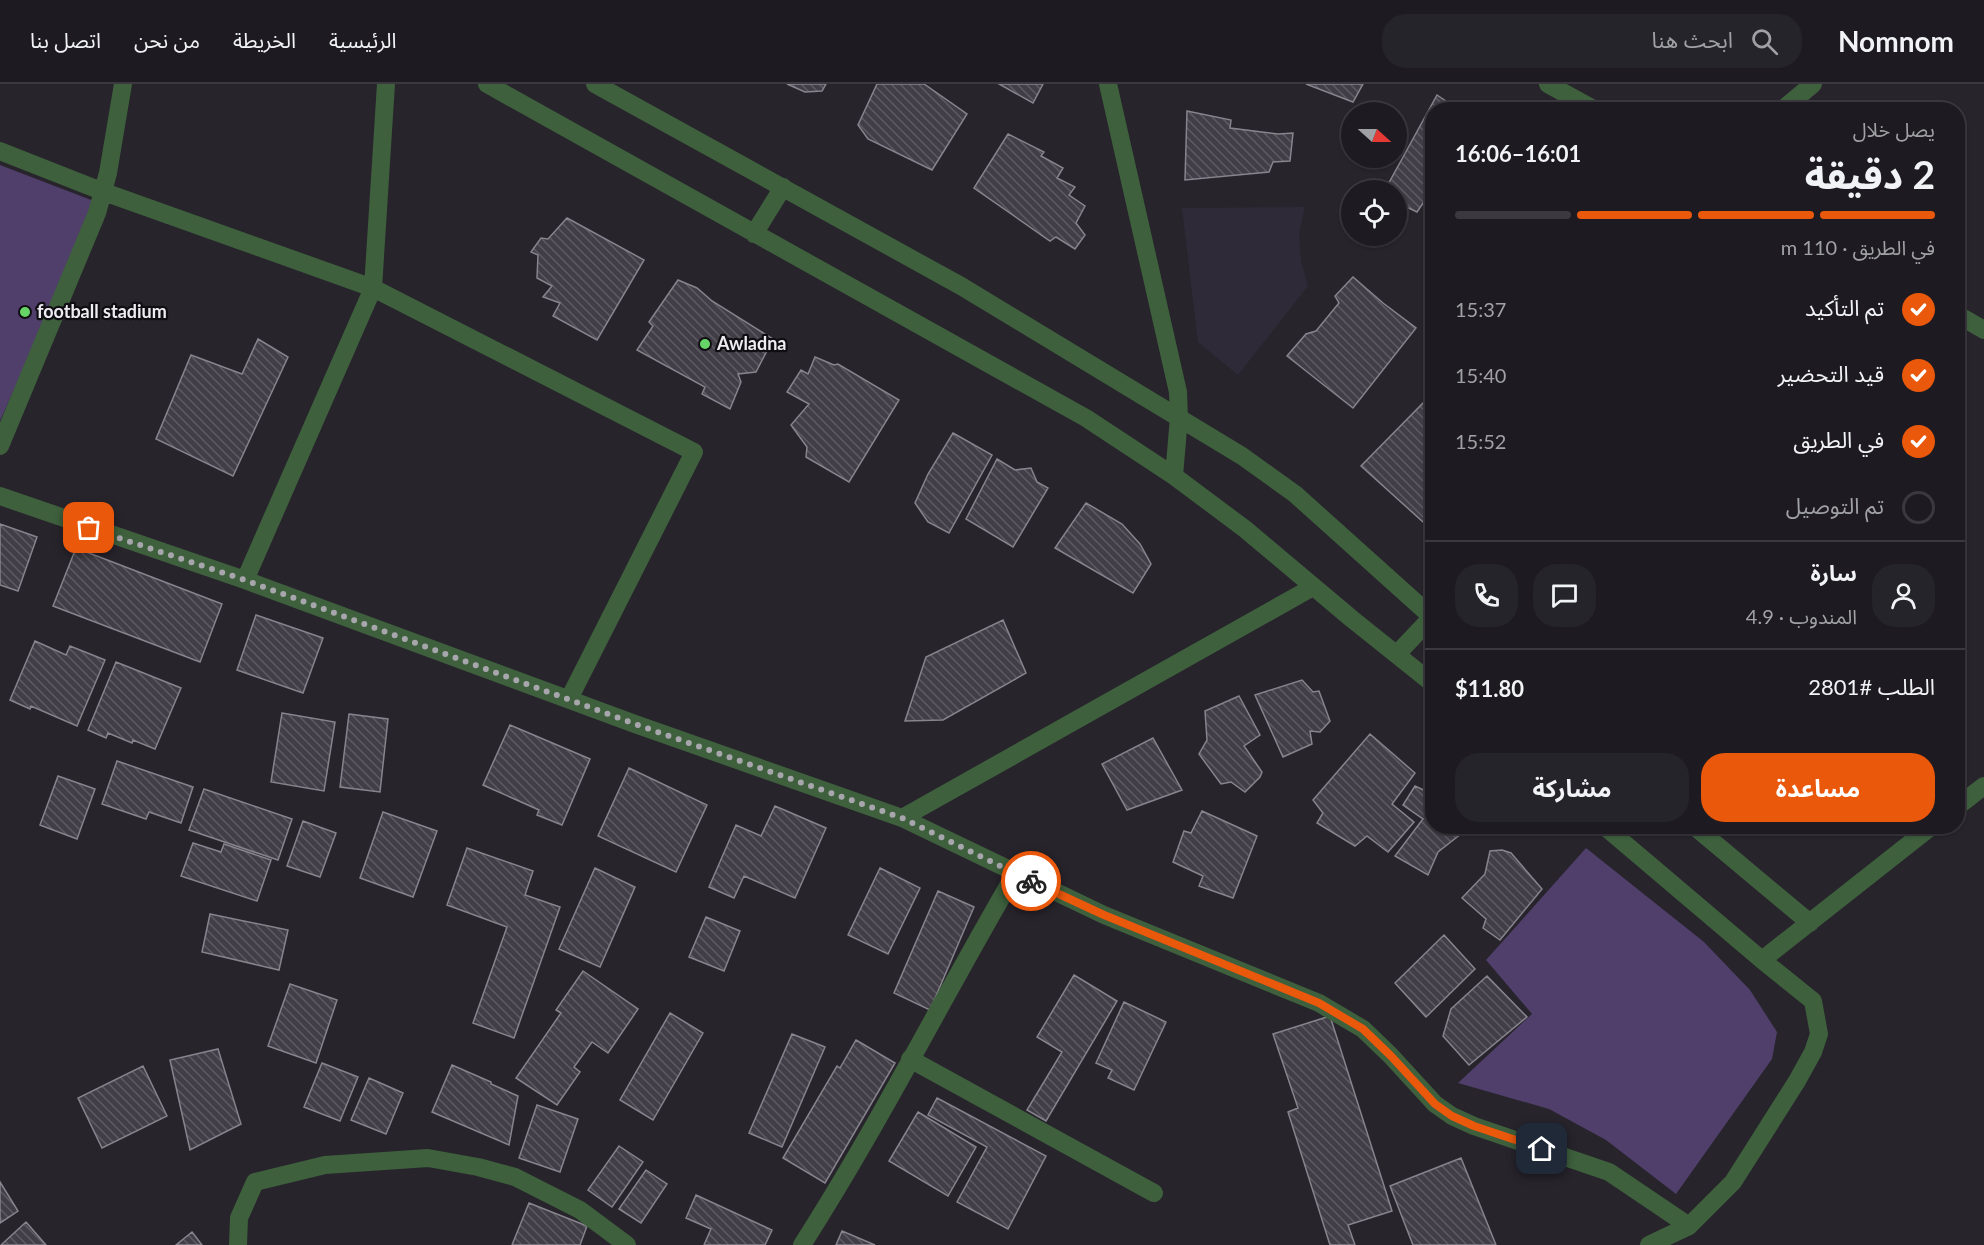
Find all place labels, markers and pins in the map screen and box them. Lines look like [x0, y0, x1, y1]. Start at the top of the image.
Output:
place label: football stadium [37, 300, 167, 322]
marker: football stadium [18, 305, 32, 319]
place label: Awladna [716, 332, 787, 354]
marker: Awladna [698, 337, 712, 351]
pin [63, 502, 114, 553]
pin [1516, 1123, 1567, 1174]

